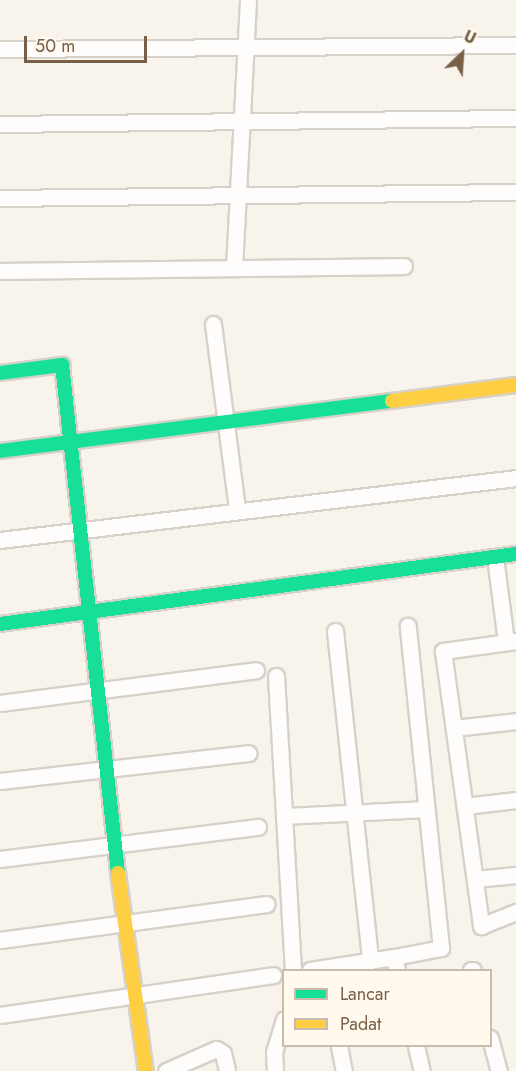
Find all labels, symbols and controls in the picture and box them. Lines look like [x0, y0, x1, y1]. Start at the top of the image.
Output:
scale bar [27, 24, 150, 62]
north arrow [432, 24, 492, 84]
text: U [460, 24, 480, 50]
text: 50 m [35, 33, 75, 59]
legend [282, 969, 492, 1047]
text: Lancar [340, 981, 390, 1007]
text: Padat [340, 1011, 381, 1037]

